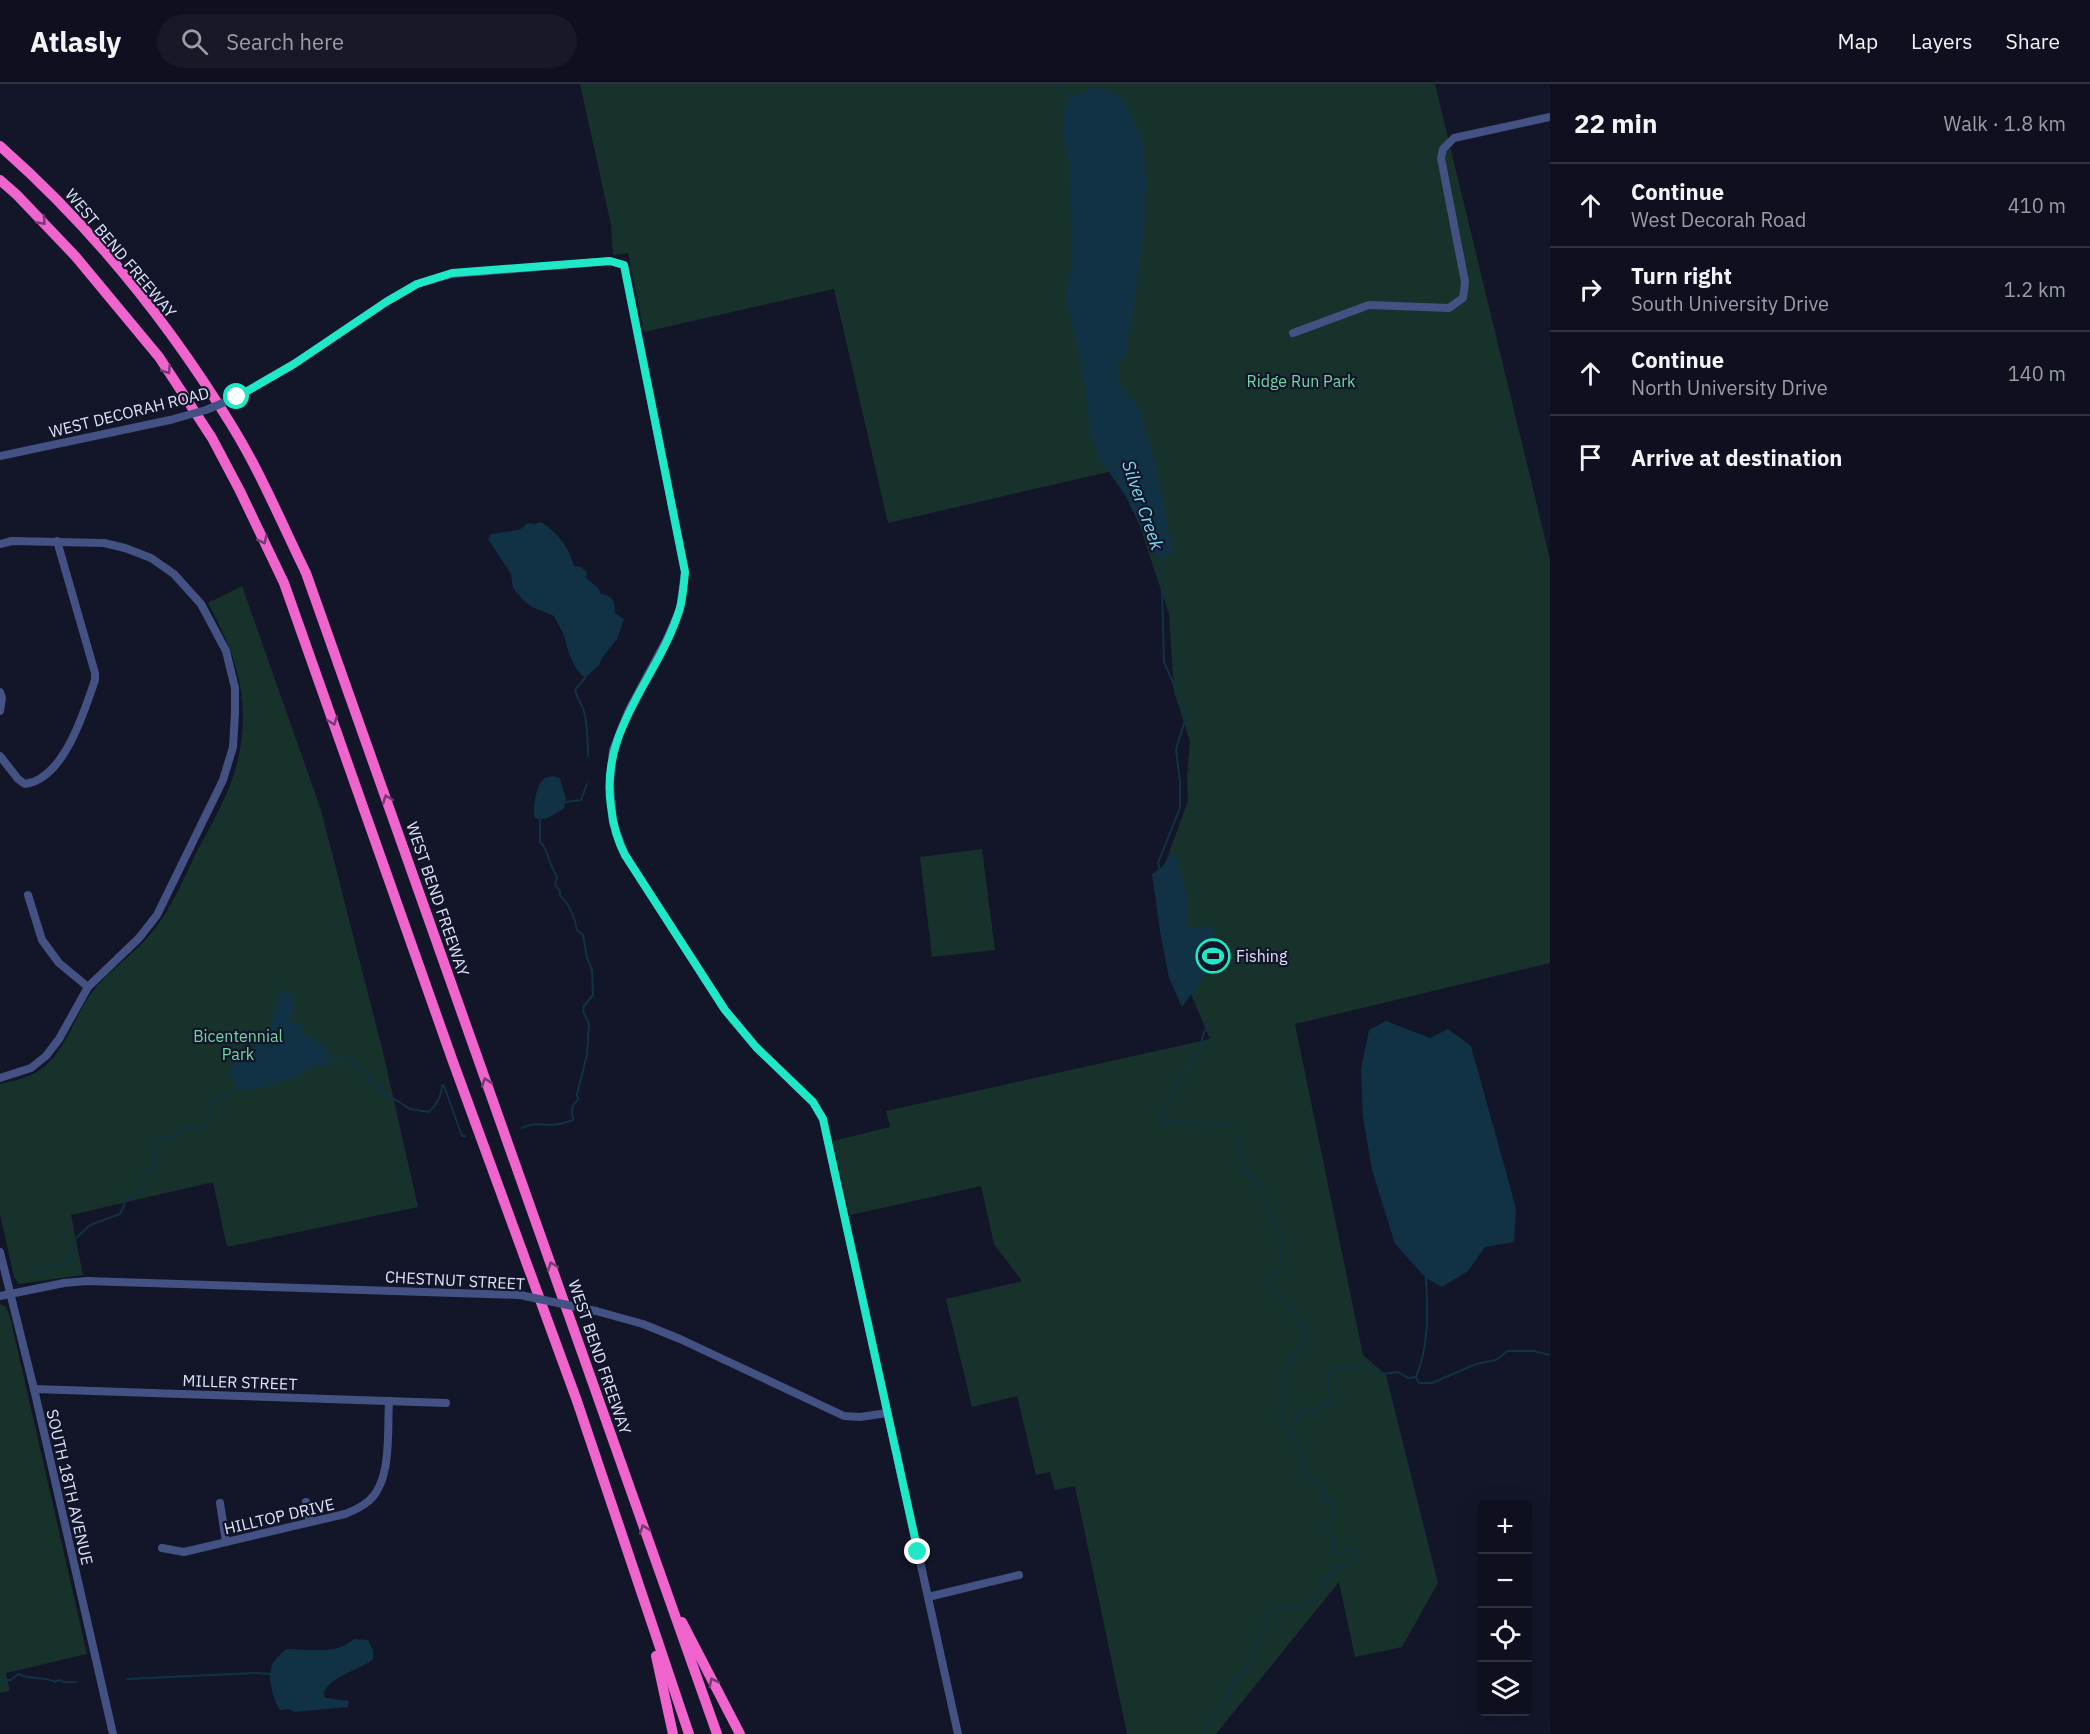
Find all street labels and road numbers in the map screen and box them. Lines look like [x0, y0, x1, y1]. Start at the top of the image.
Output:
street label: WEST BEND FREEWAY [61, 184, 181, 322]
street label: WEST DECORAH ROAD [47, 382, 211, 442]
street label: WEST BEND FREEWAY [402, 819, 474, 979]
street label: CHESTNUT STREET [384, 1266, 526, 1294]
street label: WEST BEND FREEWAY [564, 1277, 636, 1437]
street label: MILLER STREET [182, 1370, 298, 1394]
street label: SOUTH 18TH AVENUE [42, 1407, 98, 1567]
street label: HILLTOP DRIVE [222, 1494, 336, 1538]

